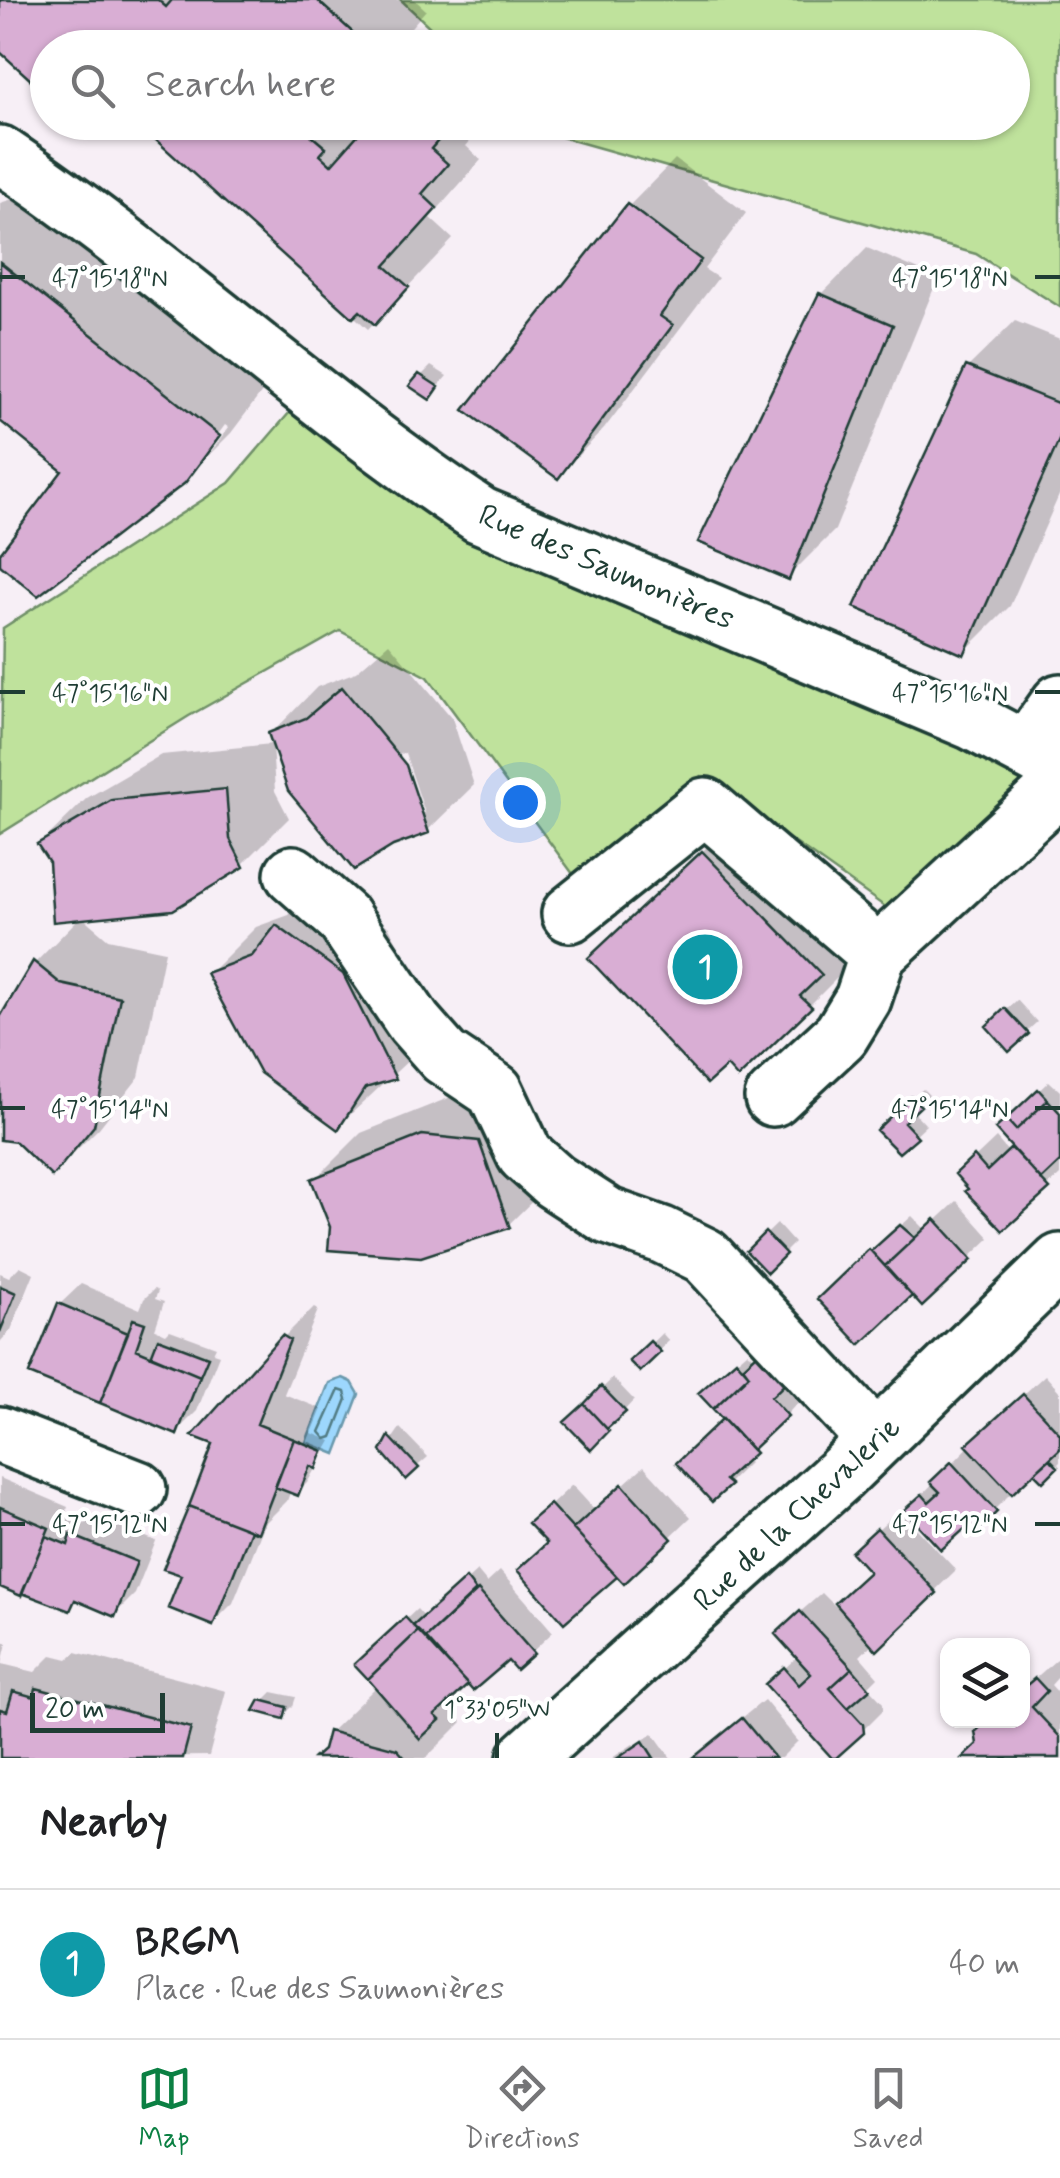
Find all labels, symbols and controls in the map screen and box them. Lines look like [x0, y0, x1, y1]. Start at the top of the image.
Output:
search box [30, 30, 1030, 140]
icon: search [65, 58, 120, 113]
text: Search here [145, 61, 336, 110]
text: 47°15'18"N [52, 263, 168, 296]
text: 47°15'18"N [892, 263, 1008, 296]
street label: Rue des Saumonières [472, 495, 741, 641]
text: 47°15'16"N [52, 678, 168, 711]
text: 47°15'16"N [892, 678, 1008, 711]
your location [495, 777, 546, 828]
pin: 1 [672, 930, 738, 1004]
text: 47°15'14"N [51, 1094, 169, 1127]
text: 47°15'14"N [891, 1094, 1009, 1127]
street label: Rue de la Chevalerie [685, 1407, 910, 1622]
text: 47°15'12"N [52, 1509, 168, 1542]
text: 47°15'12"N [892, 1509, 1008, 1542]
map controls [940, 1638, 1030, 1728]
button: layers [940, 1638, 1030, 1728]
scale bar [30, 1688, 165, 1732]
text: 20 m [45, 1692, 105, 1729]
text: 1°33'05"W [444, 1694, 550, 1727]
text: Nearby [40, 1796, 168, 1851]
text: BRGM [135, 1919, 240, 1968]
text: 1 [65, 1943, 80, 1985]
text: 40 m [949, 1943, 1020, 1985]
text: Place · Rue des Saumonières [135, 1968, 504, 2010]
tab: Map [137, 2061, 192, 2158]
tab: Directions [465, 2061, 580, 2158]
tab: Saved [853, 2061, 923, 2158]

